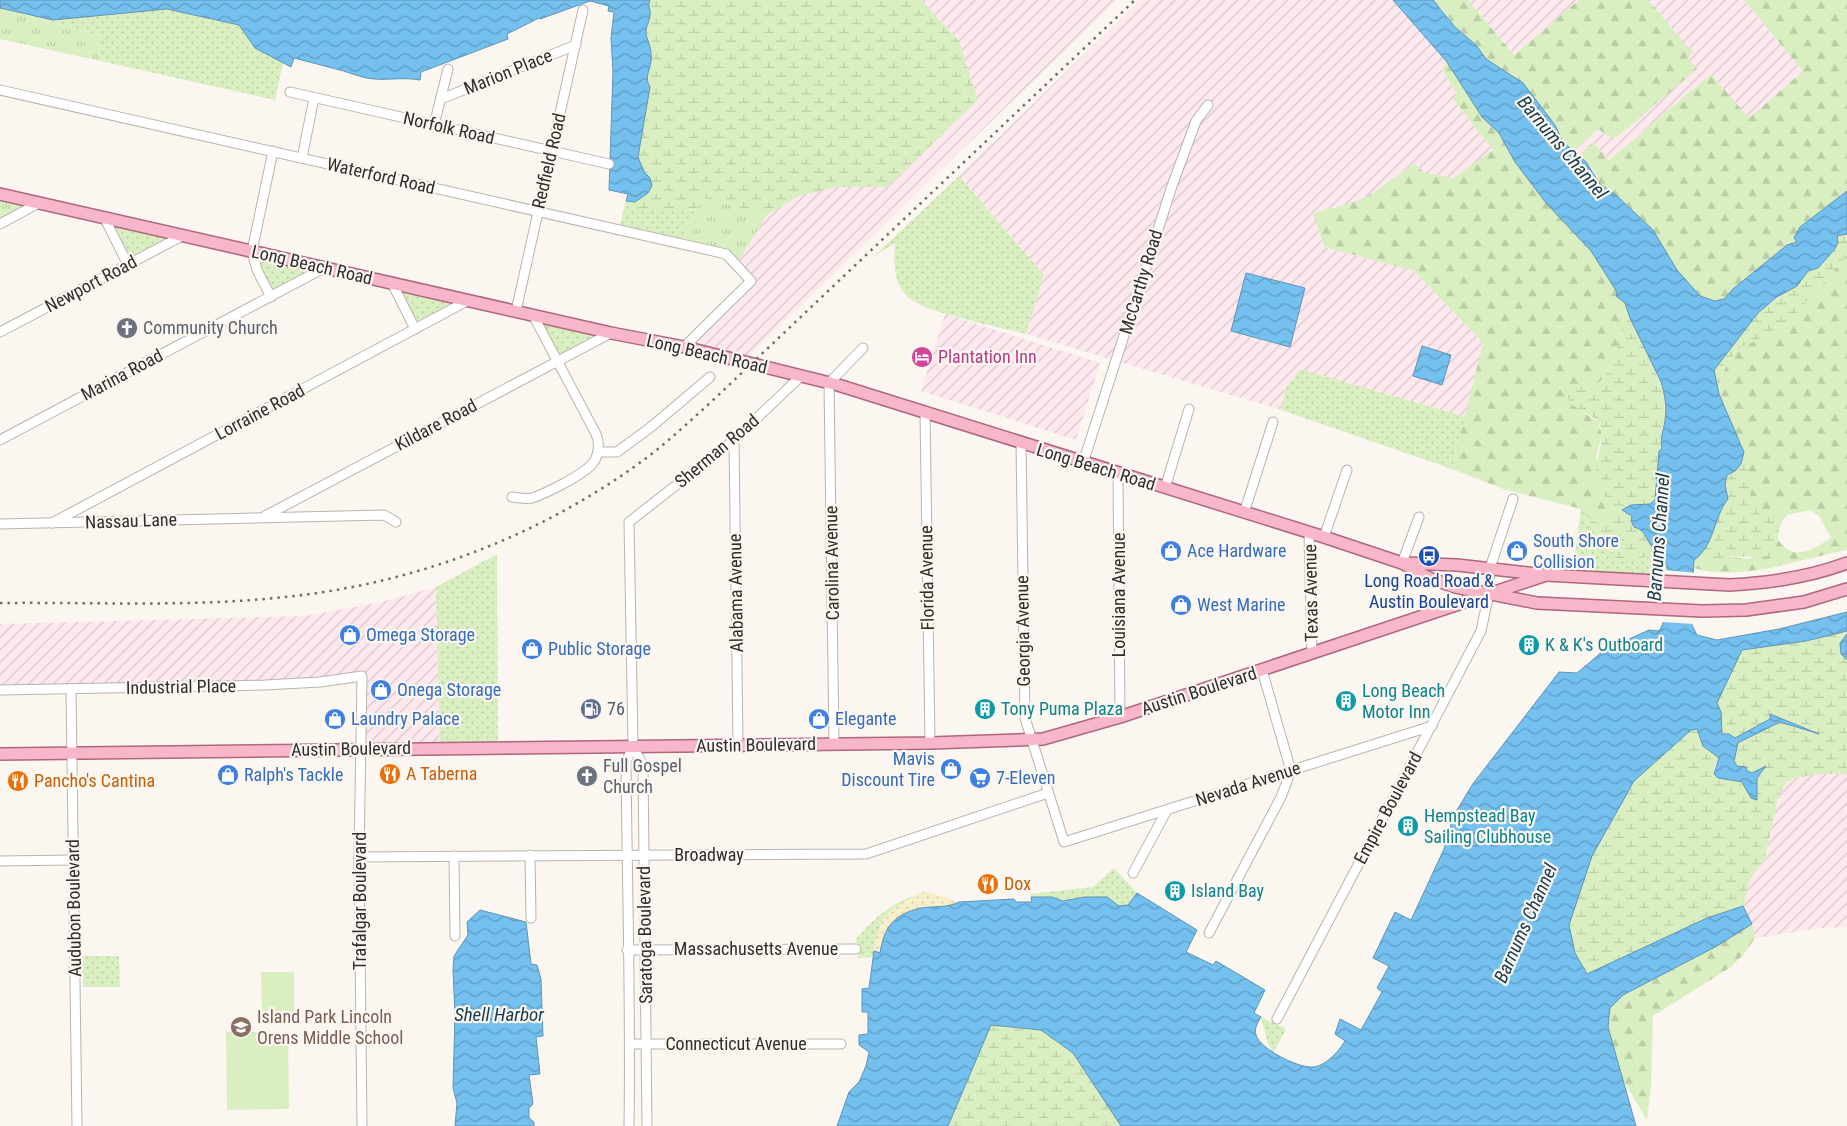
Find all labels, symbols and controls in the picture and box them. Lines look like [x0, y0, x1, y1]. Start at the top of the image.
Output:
street label: Marion Place [461, 44, 555, 99]
water label: Barnums Channel [1513, 91, 1613, 204]
street label: Norfolk Road [401, 107, 497, 148]
street label: Redfield Road [527, 111, 570, 211]
street label: Waterford Road [325, 153, 437, 198]
street label: McCarthy Road [1115, 227, 1166, 337]
street label: Long Beach Road [250, 240, 375, 289]
street label: Newport Road [41, 251, 140, 316]
church icon: Community Church [115, 316, 139, 340]
place label: Community Church [143, 317, 278, 338]
street label: Long Beach Road [645, 329, 770, 378]
street label: Marina Road [77, 344, 166, 405]
hotel icon: Plantation Inn [910, 345, 934, 369]
place label: Plantation Inn [938, 346, 1037, 367]
street label: Lorraine Road [211, 379, 308, 444]
street label: Kildare Road [391, 394, 480, 455]
street label: Sherman Road [670, 409, 763, 492]
street label: Long Beach Road [1034, 438, 1158, 495]
water label: Barnums Channel [1643, 472, 1674, 602]
street label: Carolina Avenue [820, 505, 843, 621]
street label: Nassau Lane [85, 508, 177, 533]
street label: Florida Avenue [915, 525, 938, 631]
place label: South Shore Collision [1533, 530, 1619, 572]
street label: Alabama Avenue [724, 533, 747, 653]
street label: Louisiana Avenue [1108, 533, 1129, 657]
shop icon: Ace Hardware [1159, 539, 1183, 563]
shop icon: South Shore Collision [1505, 539, 1529, 563]
place label: Ace Hardware [1187, 540, 1286, 561]
street label: Texas Avenue [1299, 544, 1322, 642]
bus stop icon: Long Road Road & Austin Boulevard [1417, 544, 1441, 568]
place label: Long Road Road & Austin Boulevard [1364, 570, 1494, 612]
street label: Georgia Avenue [1011, 575, 1034, 687]
shop icon: West Marine [1169, 593, 1193, 617]
place label: West Marine [1197, 594, 1286, 615]
shop icon: Omega Storage [338, 623, 362, 647]
place label: Omega Storage [366, 624, 475, 645]
building icon: K & K's Outboard [1517, 633, 1541, 657]
place label: K & K's Outboard [1545, 634, 1663, 655]
shop icon: Public Storage [520, 637, 544, 661]
place label: Public Storage [548, 638, 651, 659]
street label: Austin Boulevard [1139, 662, 1259, 719]
street label: Industrial Place [126, 675, 236, 698]
shop icon: Onega Storage [369, 678, 393, 702]
place label: Onega Storage [397, 679, 501, 700]
place label: Long Beach Motor Inn [1362, 680, 1445, 722]
building icon: Long Beach Motor Inn [1334, 689, 1358, 713]
fuel station icon: 76 [579, 697, 603, 721]
building icon: Tony Puma Plaza [973, 697, 997, 721]
place label: 76 [607, 698, 625, 719]
place label: Tony Puma Plaza [1001, 698, 1123, 719]
shop icon: Laundry Palace [323, 707, 347, 731]
shop icon: Elegante [807, 707, 831, 731]
place label: Laundry Palace [351, 708, 460, 729]
place label: Elegante [835, 708, 897, 729]
street label: Austin Boulevard [696, 733, 816, 756]
street label: Austin Boulevard [291, 737, 411, 760]
place label: Mavis Discount Tire [841, 748, 935, 790]
street label: Empire Boulevard [1349, 748, 1426, 867]
place label: Full Gospel Church [603, 755, 682, 797]
shop icon: Mavis Discount Tire [939, 757, 963, 781]
street label: Nevada Avenue [1193, 757, 1303, 810]
restaurant icon: A Taberna [378, 762, 402, 786]
shop icon: Ralph's Tackle [216, 763, 240, 787]
place label: A Taberna [406, 763, 477, 784]
place label: Ralph's Tackle [244, 764, 343, 785]
church icon: Full Gospel Church [575, 764, 599, 788]
supermarket icon: 7-Eleven [968, 766, 992, 790]
place label: 7-Eleven [996, 767, 1056, 788]
restaurant icon: Pancho's Cantina [6, 769, 30, 793]
place label: Pancho's Cantina [34, 770, 155, 791]
place label: Hempstead Bay Sailing Clubhouse [1424, 805, 1551, 847]
building icon: Hempstead Bay Sailing Clubhouse [1396, 814, 1420, 838]
street label: Trafalgar Boulevard [349, 832, 370, 970]
street label: Audubon Boulevard [62, 839, 85, 977]
street label: Broadway [674, 844, 744, 865]
water label: Barnums Channel [1489, 859, 1562, 986]
street label: Saratoga Boulevard [633, 866, 656, 1004]
restaurant icon: Dox [976, 872, 1000, 896]
place label: Dox [1004, 873, 1031, 894]
building icon: Island Bay [1163, 879, 1187, 903]
place label: Island Bay [1191, 880, 1265, 901]
street label: Massachusetts Avenue [674, 938, 838, 959]
water label: Shell Harbor [454, 1003, 544, 1026]
place label: Island Park Lincoln Orens Middle School [257, 1006, 403, 1048]
school or university icon: Island Park Lincoln Orens Middle School [229, 1015, 253, 1039]
street label: Connecticut Avenue [665, 1033, 807, 1054]

